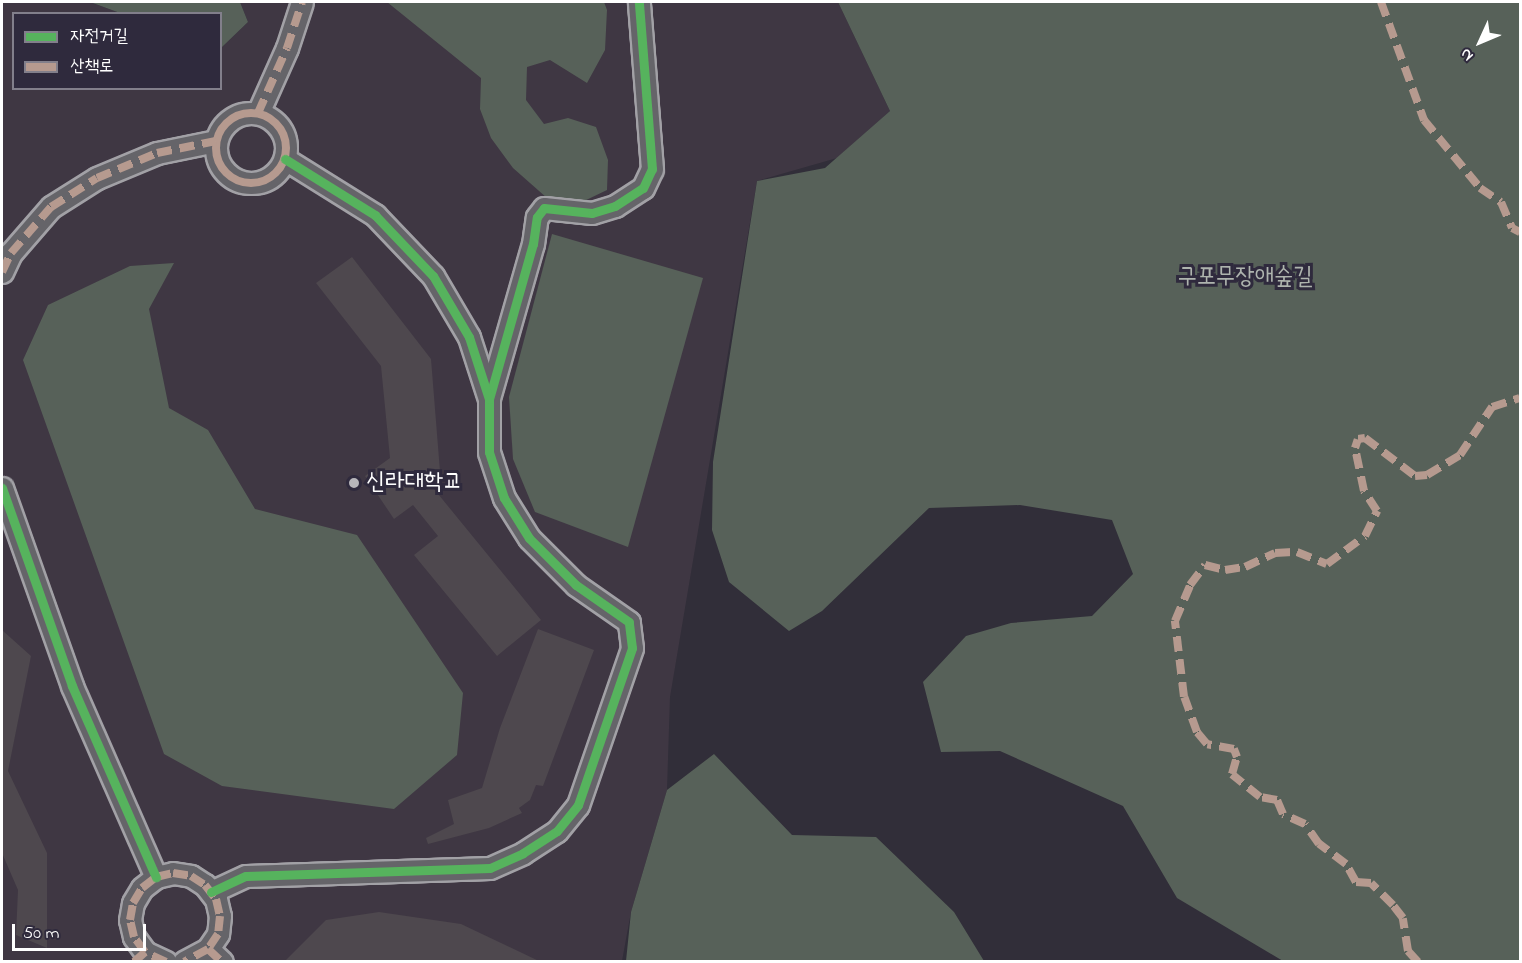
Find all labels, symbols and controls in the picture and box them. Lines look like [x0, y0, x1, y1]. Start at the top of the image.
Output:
legend [12, 12, 222, 90]
north arrow [1450, 12, 1510, 72]
text: 자전거길 [70, 24, 128, 50]
text: N [1455, 42, 1479, 67]
text: 산책로 [70, 54, 113, 80]
park label: 구포무장애숲길 [1177, 264, 1313, 292]
place label: 신라대학교 [366, 469, 463, 497]
marker: 신라대학교 [347, 476, 361, 490]
scale bar [15, 912, 148, 950]
text: 50 m [23, 921, 60, 947]

